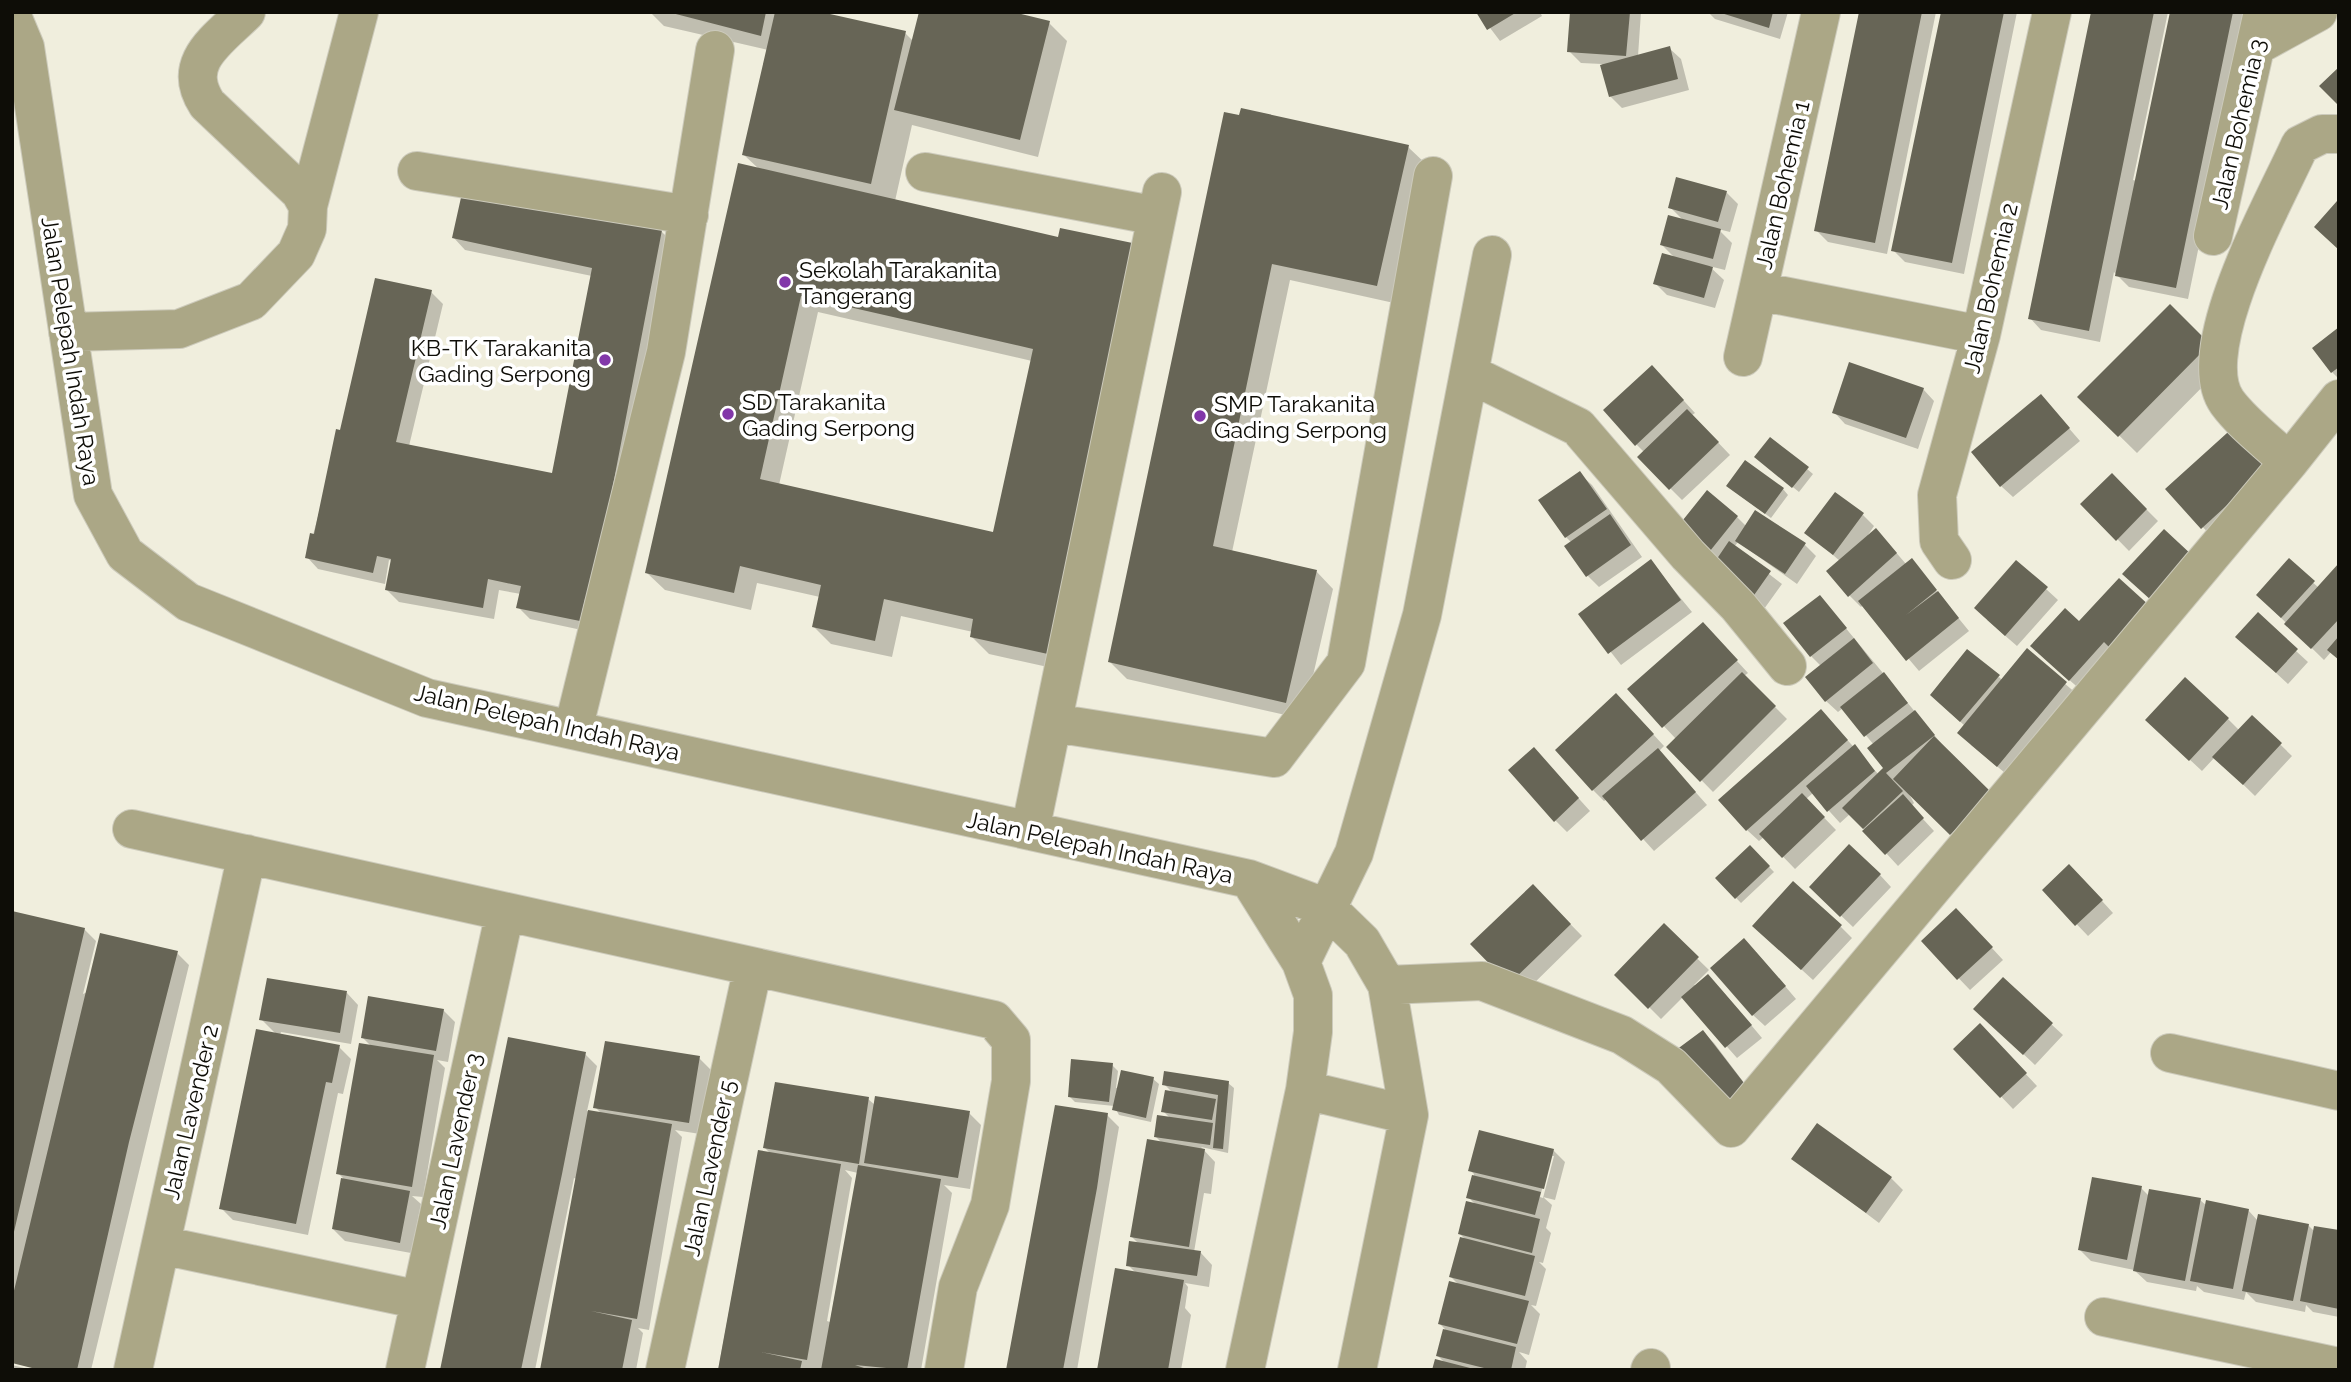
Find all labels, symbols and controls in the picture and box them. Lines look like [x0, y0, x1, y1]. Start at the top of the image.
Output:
street label: Jalan Bohemia 3 [2205, 36, 2271, 212]
street label: Jalan Bohemia 1 [1750, 98, 1815, 272]
street label: Jalan Bohemia 2 [1957, 200, 2023, 376]
street label: Jalan Pelepah Indah Raya [36, 215, 106, 487]
place label: Sekolah Tarakanita Tangerang [799, 256, 997, 309]
marker: Sekolah Tarakanita Tangerang [777, 274, 793, 290]
place label: KB-TK Tarakanita Gading Serpong [411, 334, 591, 387]
marker: KB-TK Tarakanita Gading Serpong [597, 352, 613, 368]
place label: SD Tarakanita Gading Serpong [742, 388, 915, 441]
place label: SMP Tarakanita Gading Serpong [1214, 390, 1387, 443]
marker: SD Tarakanita Gading Serpong [720, 406, 736, 422]
marker: SMP Tarakanita Gading Serpong [1192, 408, 1208, 424]
street label: Jalan Pelepah Indah Raya [412, 678, 682, 766]
street label: Jalan Pelepah Indah Raya [964, 806, 1236, 888]
street label: Jalan Lavender 2 [157, 1022, 223, 1202]
street label: Jalan Lavender 3 [423, 1051, 487, 1231]
street label: Jalan Lavender 5 [677, 1077, 741, 1259]

